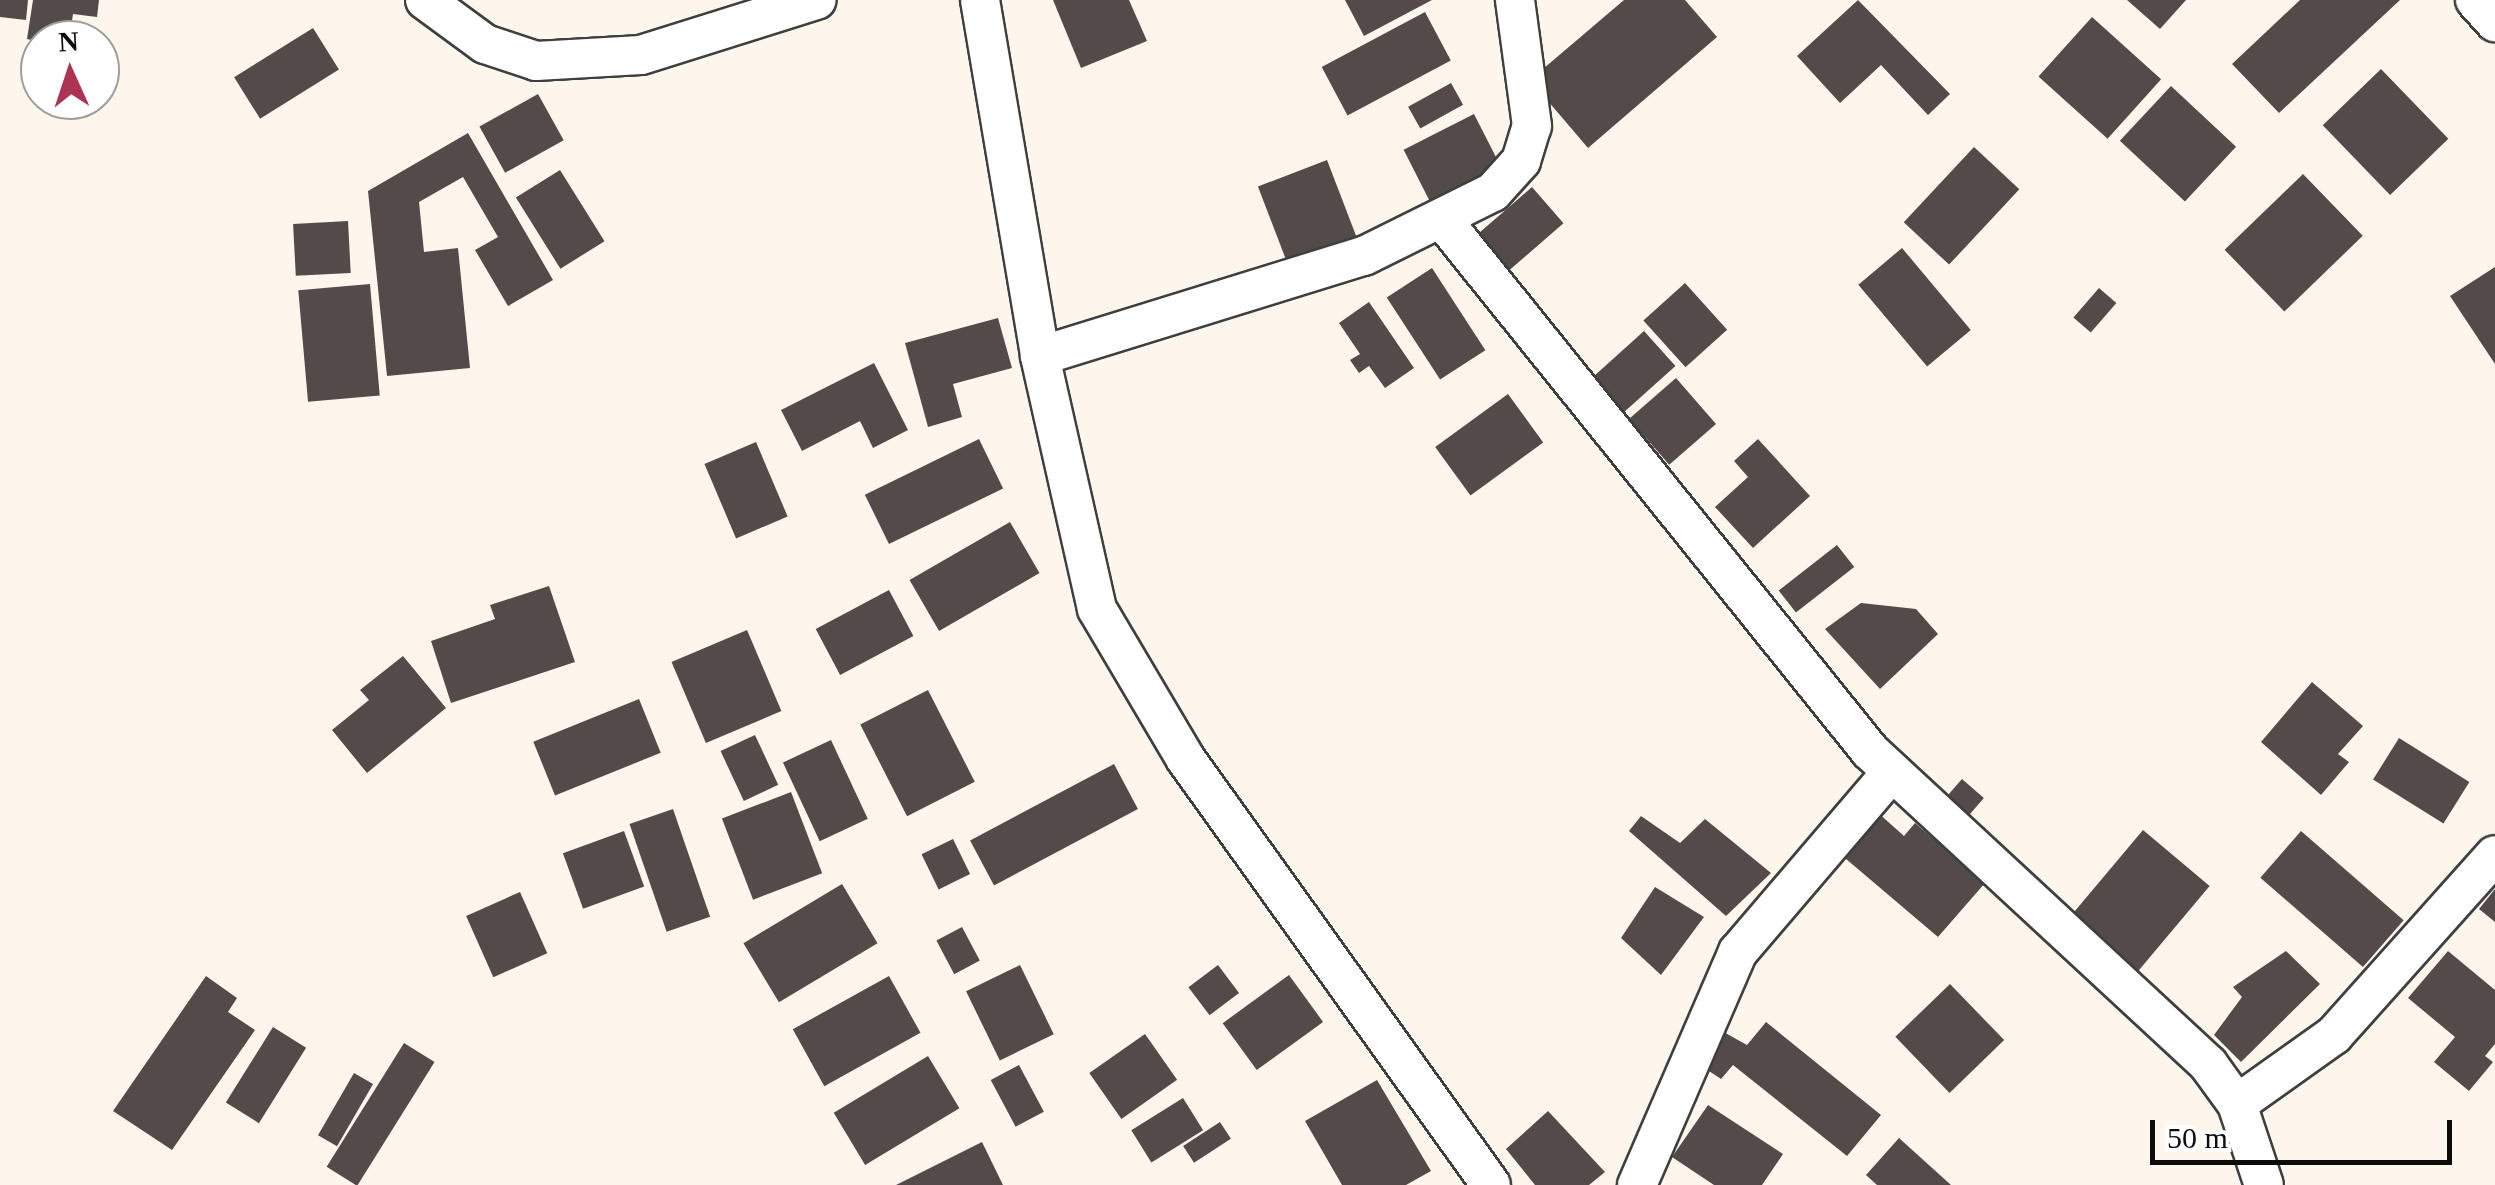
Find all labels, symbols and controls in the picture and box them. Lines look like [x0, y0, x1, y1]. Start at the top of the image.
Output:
north arrow [20, 20, 120, 120]
text: N [58, 26, 79, 58]
scale bar [2155, 1100, 2458, 1162]
text: 50 m [2167, 1121, 2228, 1154]

